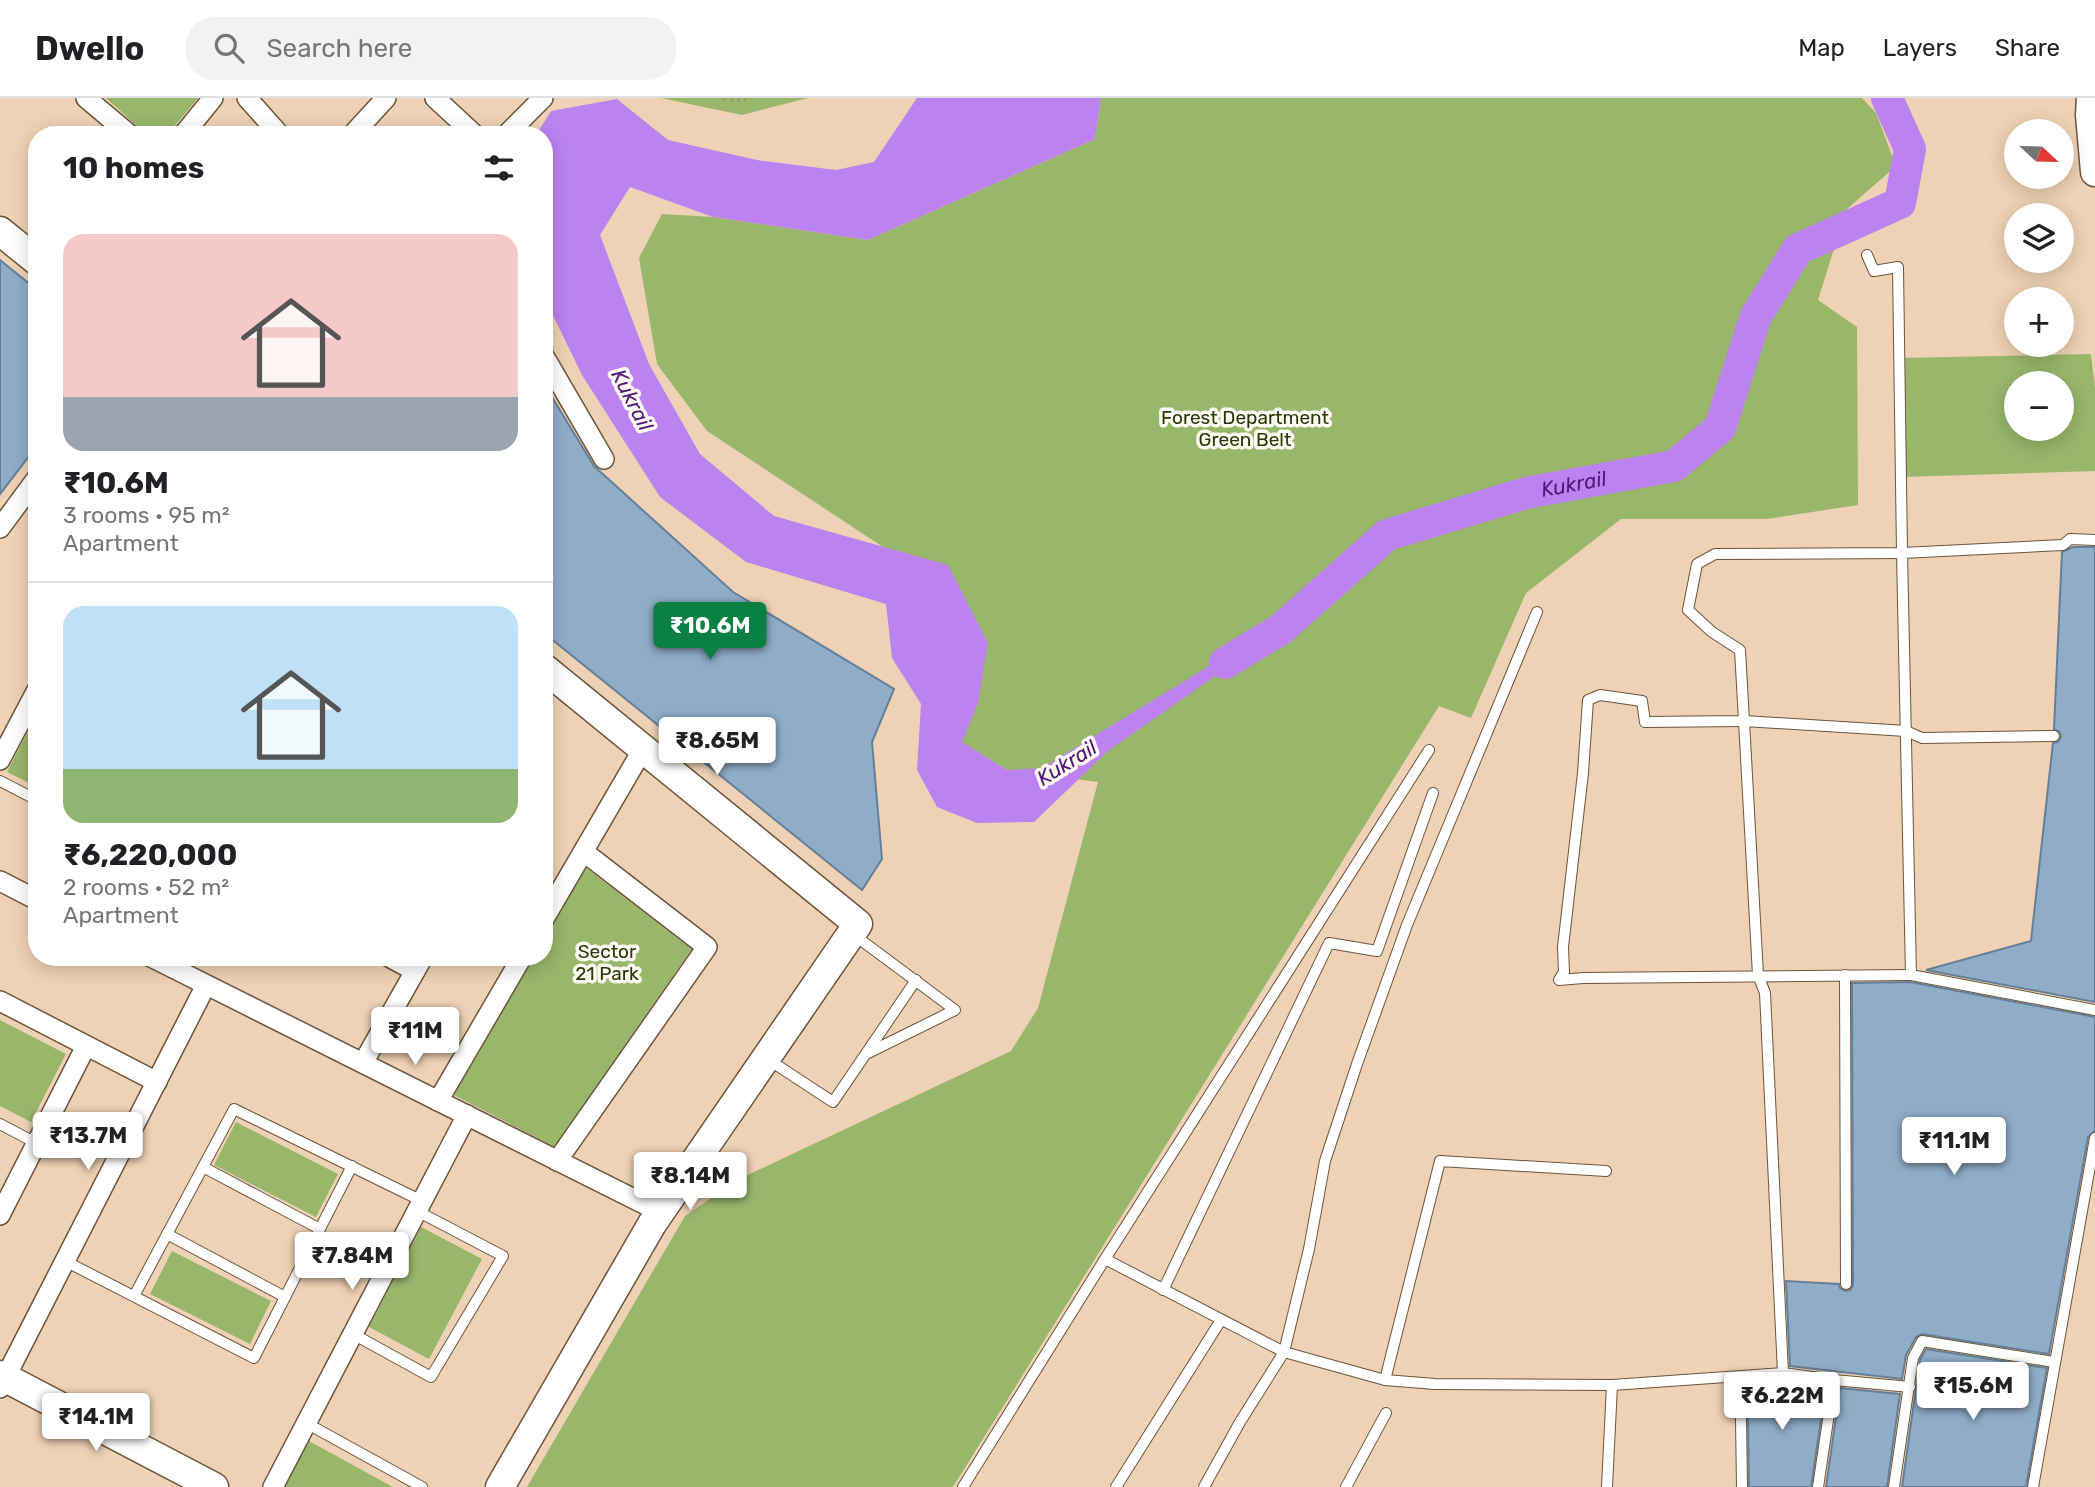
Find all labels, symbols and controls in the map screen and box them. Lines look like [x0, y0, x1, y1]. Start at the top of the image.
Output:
search box [186, 17, 676, 80]
text: Dwello [35, 29, 144, 68]
icon: search [210, 29, 248, 67]
text: Search here [266, 33, 412, 64]
text: Map [1798, 34, 1845, 62]
text: Layers [1883, 34, 1957, 62]
text: Share [1995, 34, 2060, 62]
north arrow [2004, 119, 2074, 189]
map controls [2004, 119, 2074, 441]
icon: filters [480, 149, 518, 187]
text: 10 homes [63, 150, 204, 186]
button: layers [2004, 203, 2074, 273]
icon: home [228, 280, 354, 406]
button: + [2004, 287, 2074, 357]
water label: Kukrail [606, 365, 659, 436]
button: − [2004, 371, 2074, 441]
park label: Forest Department Green Belt [1161, 406, 1329, 451]
text: ₹10.6M [63, 465, 169, 501]
water label: Kukrail [1539, 465, 1609, 502]
text: 3 rooms · 95 m² [63, 501, 230, 529]
text: Apartment [63, 529, 179, 557]
pin: ₹10.6M [653, 602, 767, 662]
text: ₹10.6M [669, 611, 751, 639]
icon: home [228, 652, 354, 778]
pin: ₹8.65M [660, 718, 774, 777]
text: ₹8.65M [675, 726, 759, 754]
water label: Kukrail [1032, 734, 1102, 791]
text: ₹6,220,000 [63, 837, 237, 873]
text: 2 rooms · 52 m² [63, 873, 229, 901]
text: Apartment [63, 901, 179, 929]
park label: Sector 21 Park [575, 940, 639, 985]
pin: ₹11M [374, 1007, 456, 1067]
text: ₹11M [387, 1016, 443, 1044]
pin: ₹13.7M [31, 1112, 145, 1172]
pin: ₹11.1M [1897, 1118, 2011, 1177]
text: ₹13.7M [49, 1121, 127, 1149]
text: ₹11.1M [1918, 1126, 1990, 1154]
pin: ₹8.14M [633, 1152, 747, 1212]
text: ₹8.14M [650, 1161, 730, 1189]
pin: ₹7.84M [295, 1232, 409, 1292]
text: ₹7.84M [311, 1241, 393, 1269]
pin: ₹15.6M [1916, 1362, 2030, 1422]
text: ₹15.6M [1933, 1371, 2013, 1399]
pin: ₹6.22M [1725, 1372, 1839, 1432]
text: ₹6.22M [1740, 1381, 1824, 1409]
pin: ₹14.1M [39, 1394, 153, 1453]
text: ₹14.1M [58, 1402, 134, 1430]

